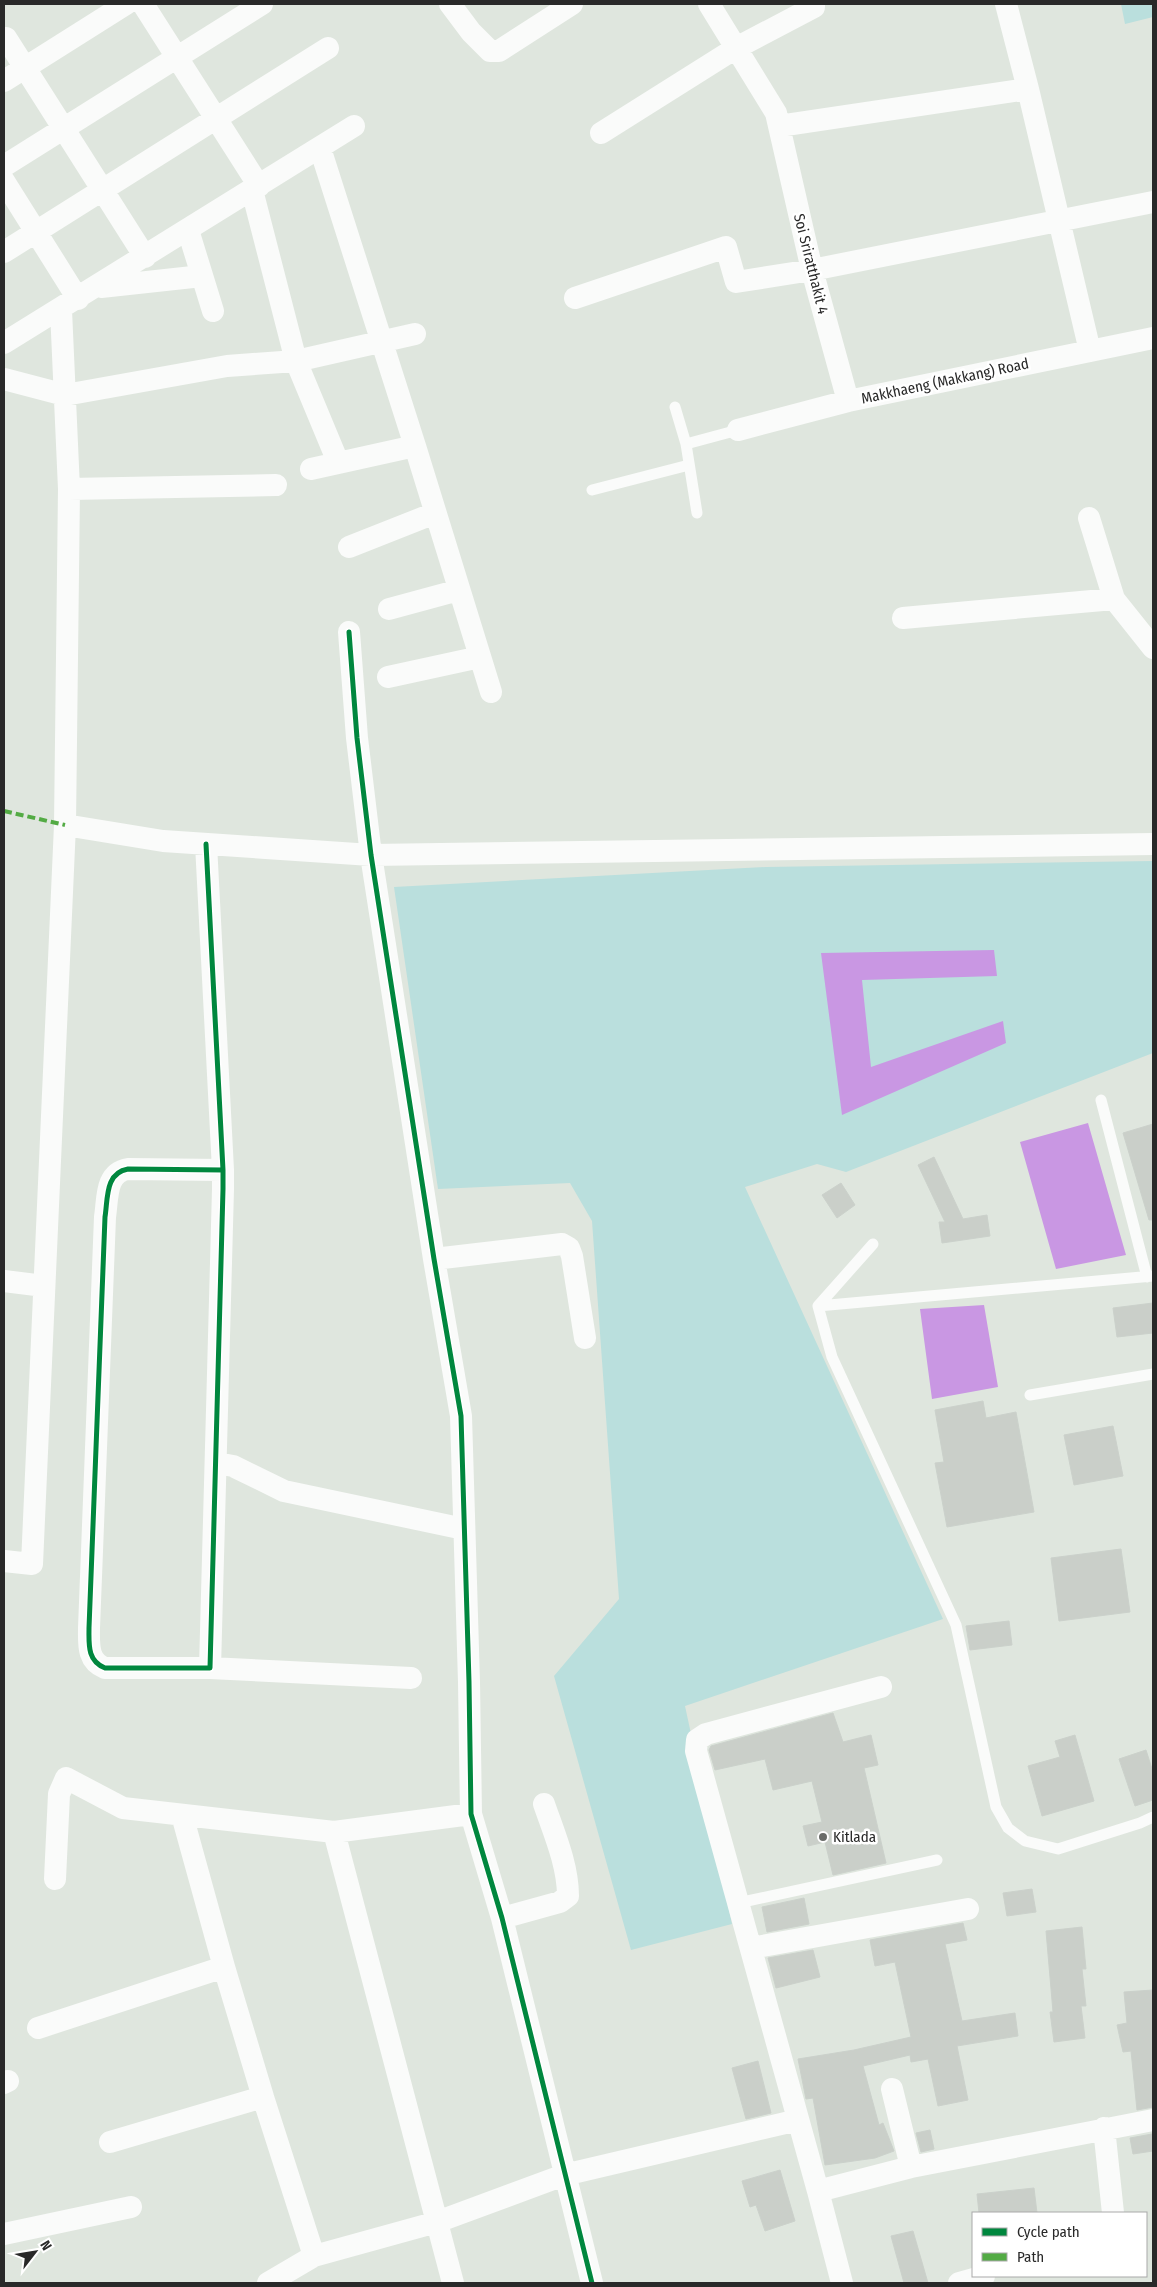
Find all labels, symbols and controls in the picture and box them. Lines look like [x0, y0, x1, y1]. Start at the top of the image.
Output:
street label: Soi Sriratthakit 4 [790, 212, 832, 316]
street label: Makkhaeng (Makkang) Road [860, 354, 1030, 408]
place label: Kitlada [833, 1828, 876, 1846]
marker: Kitlada [817, 1831, 829, 1843]
legend [972, 2212, 1147, 2277]
text: Cycle path [1017, 2223, 1080, 2241]
north arrow [10, 2227, 60, 2277]
text: N [36, 2238, 55, 2254]
text: Path [1017, 2248, 1044, 2266]

